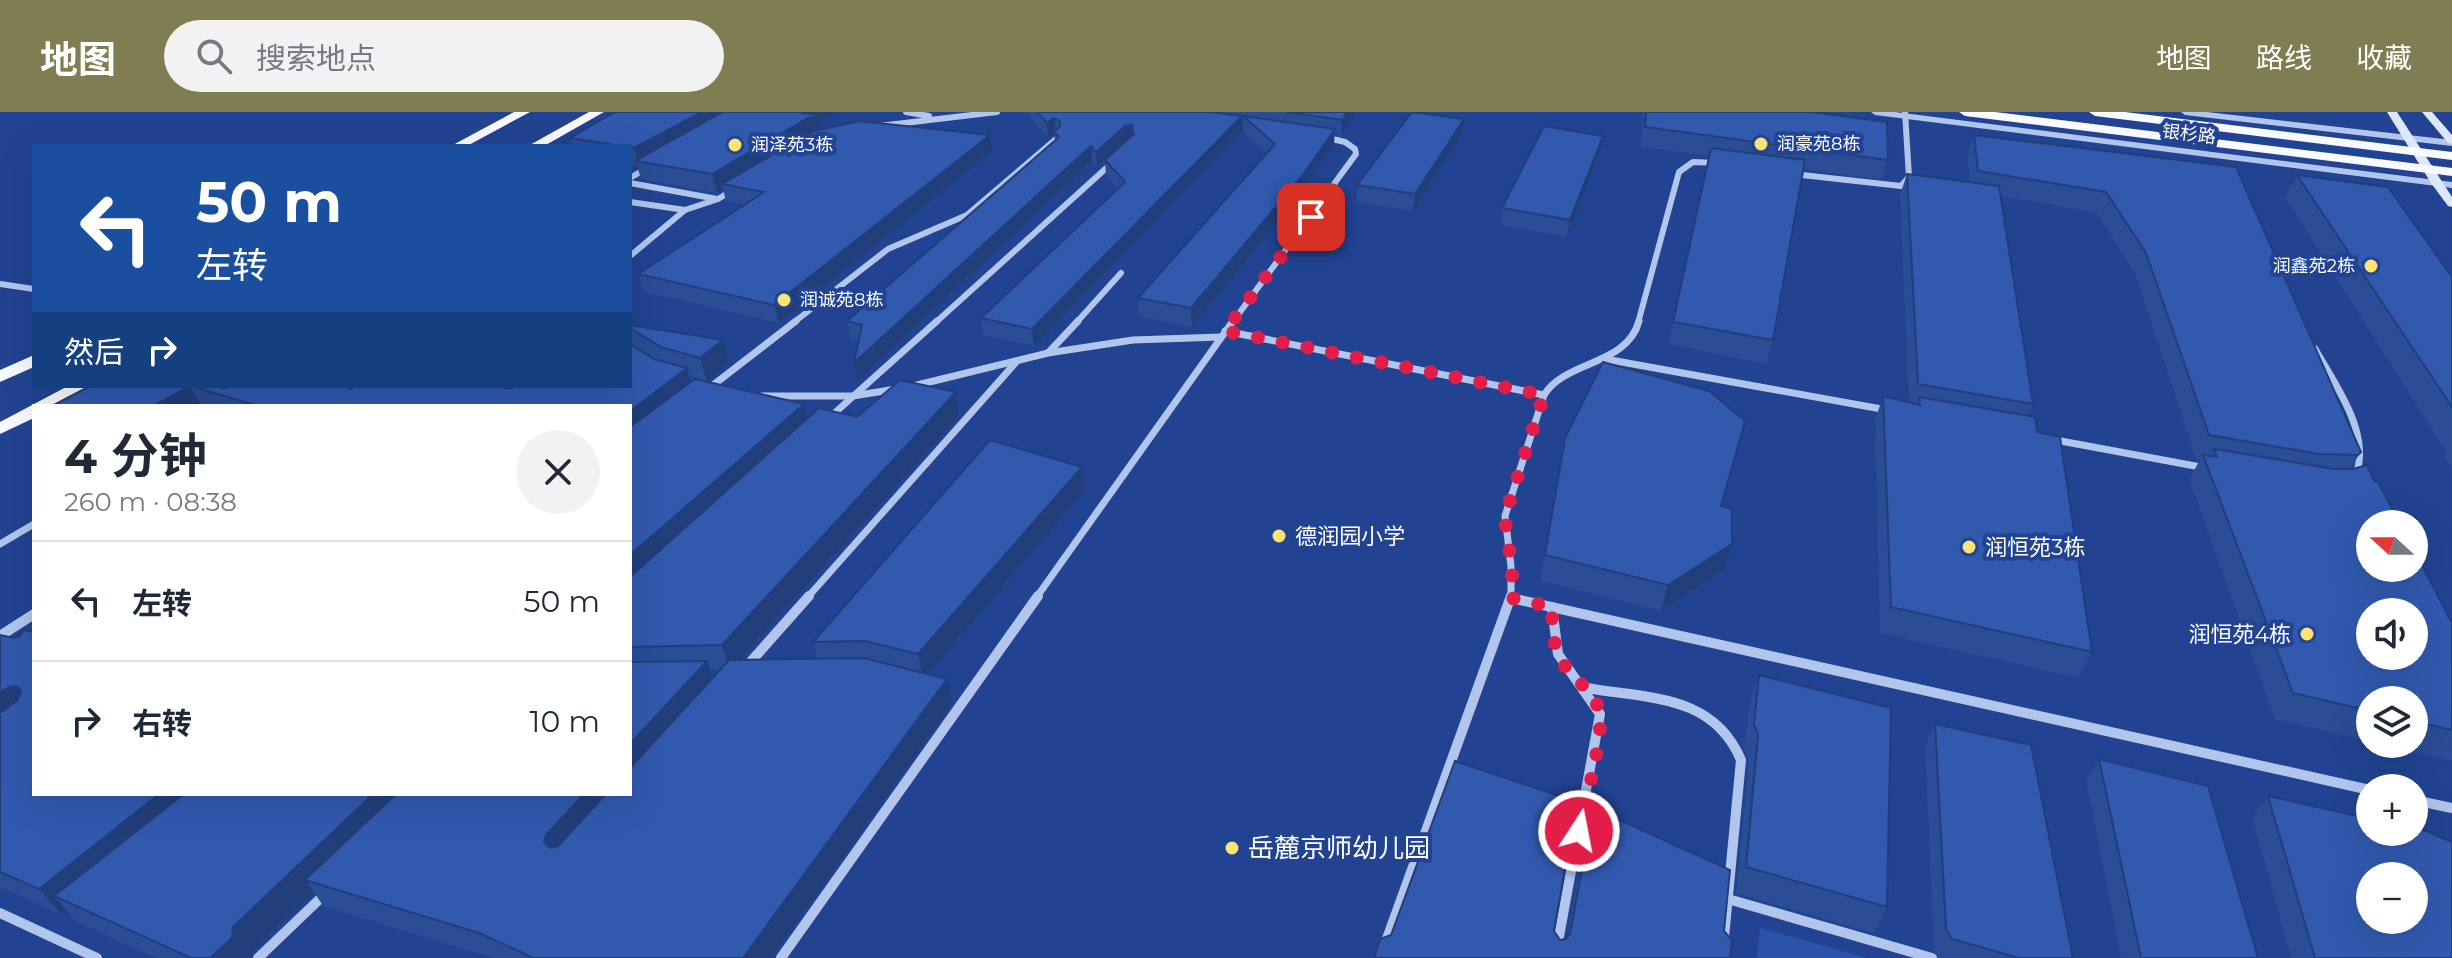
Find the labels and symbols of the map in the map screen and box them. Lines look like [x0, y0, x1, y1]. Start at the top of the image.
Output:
street label: 银杉路 [2161, 120, 2217, 148]
place label: 润豪苑8栋 [1777, 133, 1860, 155]
place label: 润泽苑3栋 [751, 134, 833, 156]
marker: 润豪苑8栋 [1752, 135, 1770, 153]
marker: 润泽苑3栋 [726, 136, 744, 154]
pin [1277, 183, 1345, 251]
place label: 润鑫苑2栋 [2273, 255, 2355, 277]
marker: 润鑫苑2栋 [2362, 257, 2380, 275]
place label: 润诚苑8栋 [800, 289, 883, 311]
marker: 润诚苑8栋 [775, 291, 793, 309]
north arrow [2356, 510, 2428, 582]
place label: 德润园小学 [1295, 523, 1405, 550]
marker: 德润园小学 [1270, 527, 1288, 545]
place label: 润恒苑3栋 [1985, 534, 2085, 561]
marker: 润恒苑3栋 [1960, 538, 1978, 556]
place label: 润恒苑4栋 [2188, 621, 2291, 648]
marker: 润恒苑4栋 [2298, 625, 2316, 643]
position arrow [1537, 789, 1621, 873]
place label: 岳麓京师幼儿园 [1248, 832, 1430, 864]
marker: 岳麓京师幼儿园 [1223, 839, 1241, 857]

